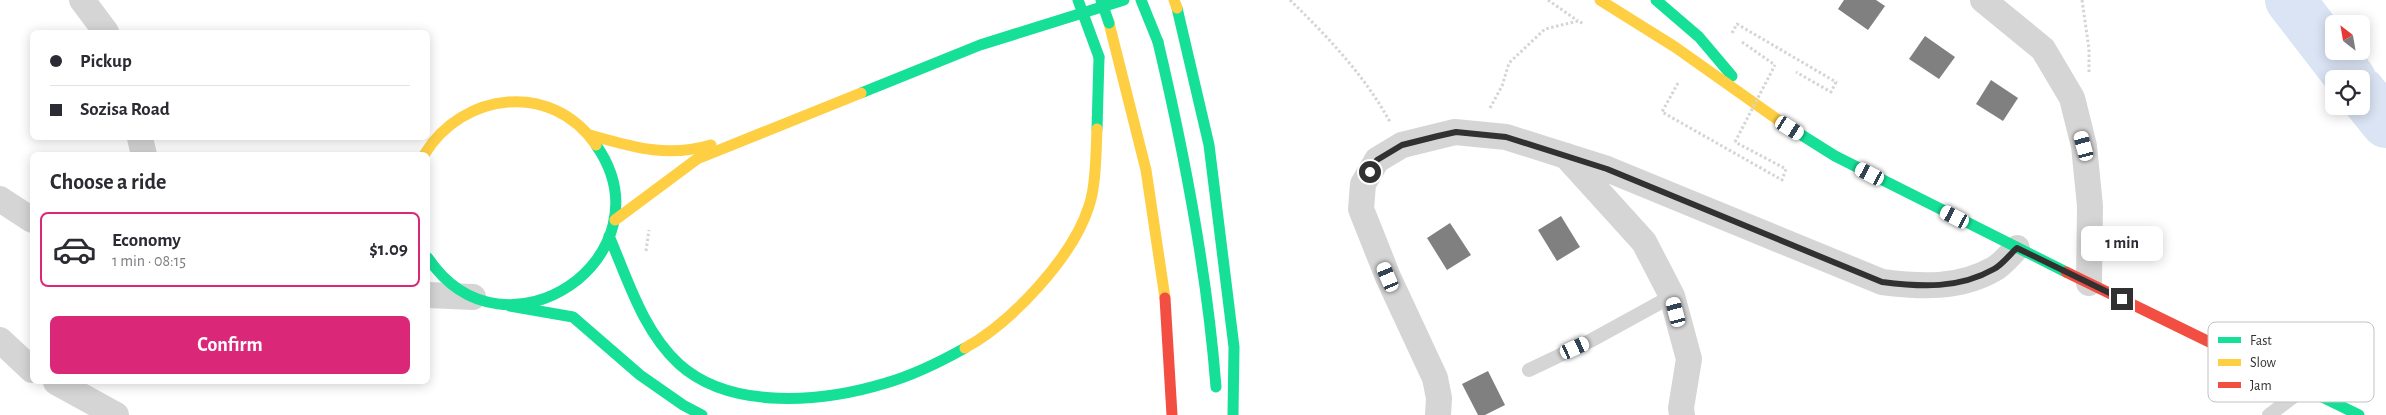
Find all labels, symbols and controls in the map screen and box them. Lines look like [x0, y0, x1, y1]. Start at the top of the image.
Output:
north arrow [2325, 15, 2370, 60]
map controls [2325, 15, 2370, 115]
text: Pickup [80, 52, 132, 71]
button: locate [2325, 70, 2370, 115]
text: Sozisa Road [80, 100, 170, 119]
car [1773, 114, 1806, 142]
car [2072, 130, 2095, 162]
route start [1359, 161, 1381, 183]
car [1853, 161, 1886, 187]
text: Choose a ride [50, 171, 166, 193]
car [1938, 204, 1971, 230]
callout: 1 min [2081, 226, 2163, 262]
icon: car [52, 227, 97, 272]
text: Economy [112, 231, 181, 250]
text: 1 min [2105, 235, 2139, 251]
text: $1.09 [369, 240, 408, 259]
text: 1 min · 08:15 [112, 253, 186, 269]
car [1375, 260, 1400, 294]
route end [2111, 288, 2133, 310]
car [1664, 296, 1687, 328]
button: Confirm [50, 316, 410, 374]
legend [2208, 322, 2374, 402]
text: Fast [2250, 334, 2272, 348]
car [1558, 335, 1591, 361]
text: Slow [2250, 356, 2277, 370]
text: Jam [2250, 379, 2272, 393]

